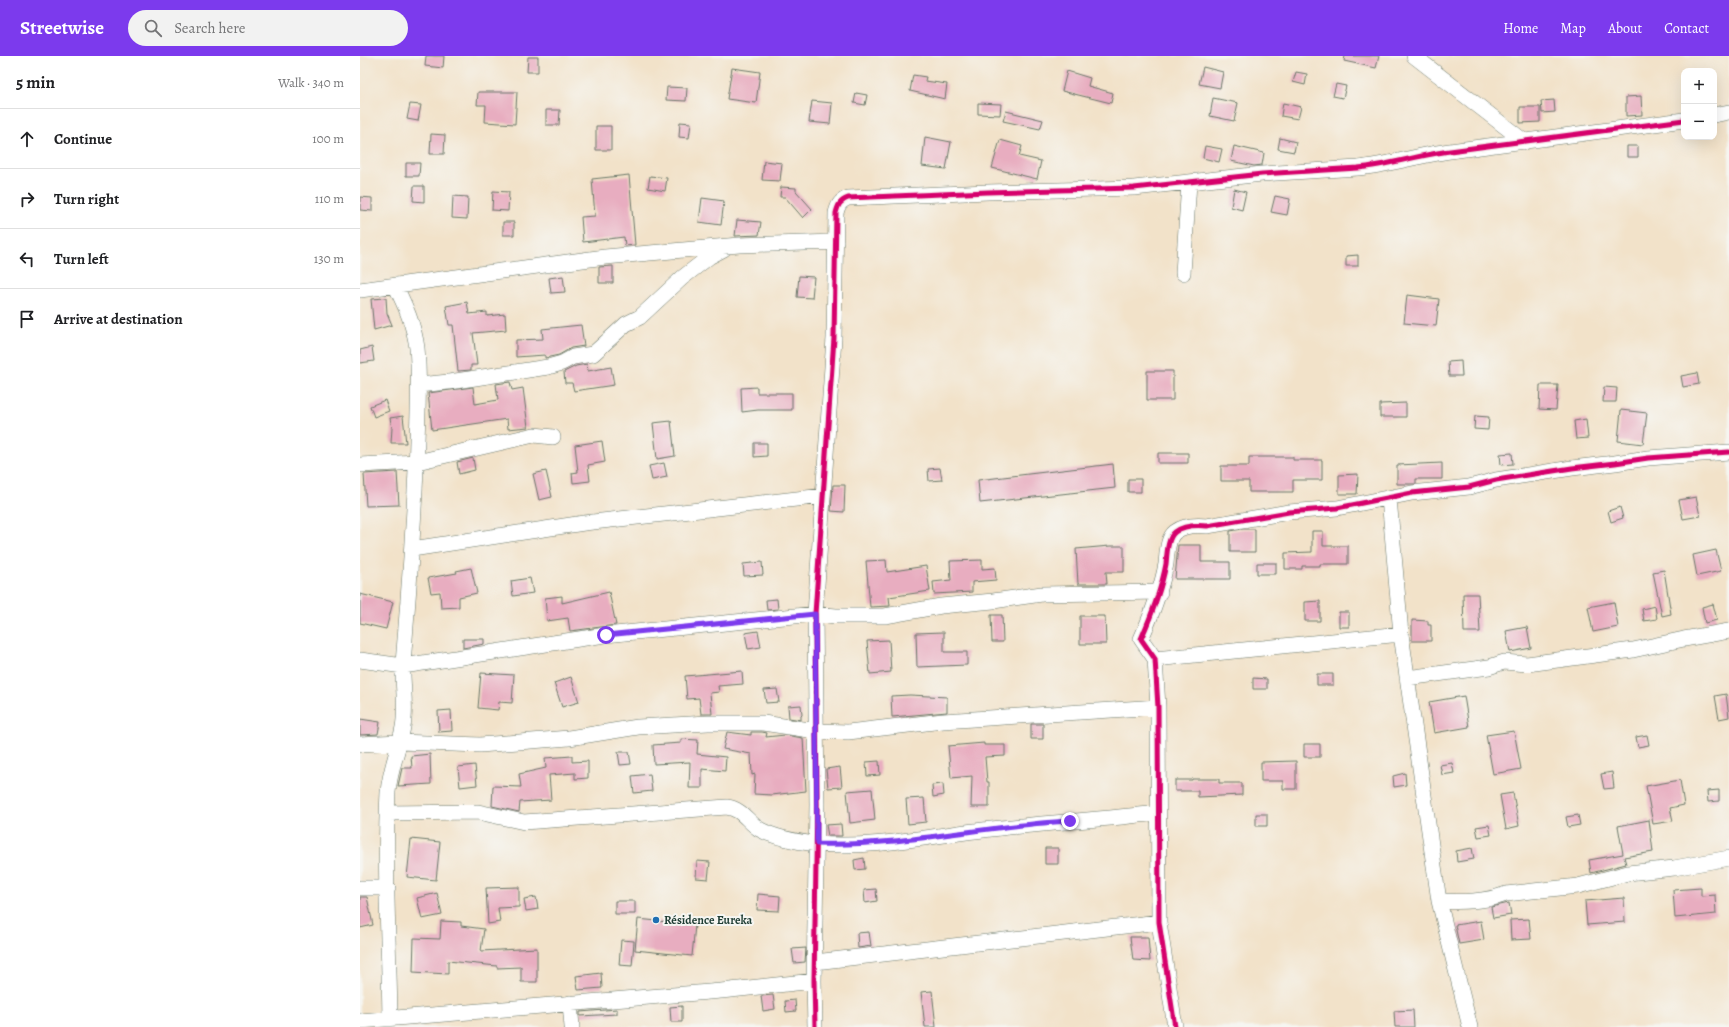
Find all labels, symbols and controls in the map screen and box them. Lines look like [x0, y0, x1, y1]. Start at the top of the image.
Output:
search box [128, 10, 408, 46]
text: Streetwise [20, 15, 104, 41]
icon: search [142, 17, 164, 39]
text: Search here [174, 18, 245, 38]
text: Home [1503, 19, 1538, 38]
text: Map [1560, 19, 1586, 38]
text: About [1608, 19, 1642, 38]
text: Contact [1664, 19, 1709, 38]
map controls [1681, 68, 1717, 140]
button: + [1681, 68, 1717, 104]
text: 5 min [16, 71, 55, 94]
text: Walk · 340 m [278, 74, 344, 91]
button: − [1681, 104, 1717, 140]
icon: ahead [16, 128, 38, 150]
text: Continue [54, 129, 112, 149]
text: 100 m [312, 130, 344, 147]
icon: right [16, 188, 38, 210]
text: Turn right [54, 189, 119, 209]
text: 110 m [315, 190, 344, 207]
icon: left [16, 248, 38, 270]
text: Turn left [54, 249, 109, 269]
text: 130 m [314, 250, 344, 267]
icon: arrive [16, 308, 38, 330]
text: Arrive at destination [54, 309, 183, 329]
route start [597, 626, 615, 644]
route end [1061, 812, 1079, 830]
place label: Résidence Eureka [664, 912, 752, 928]
marker: Résidence Eureka [651, 915, 661, 925]

